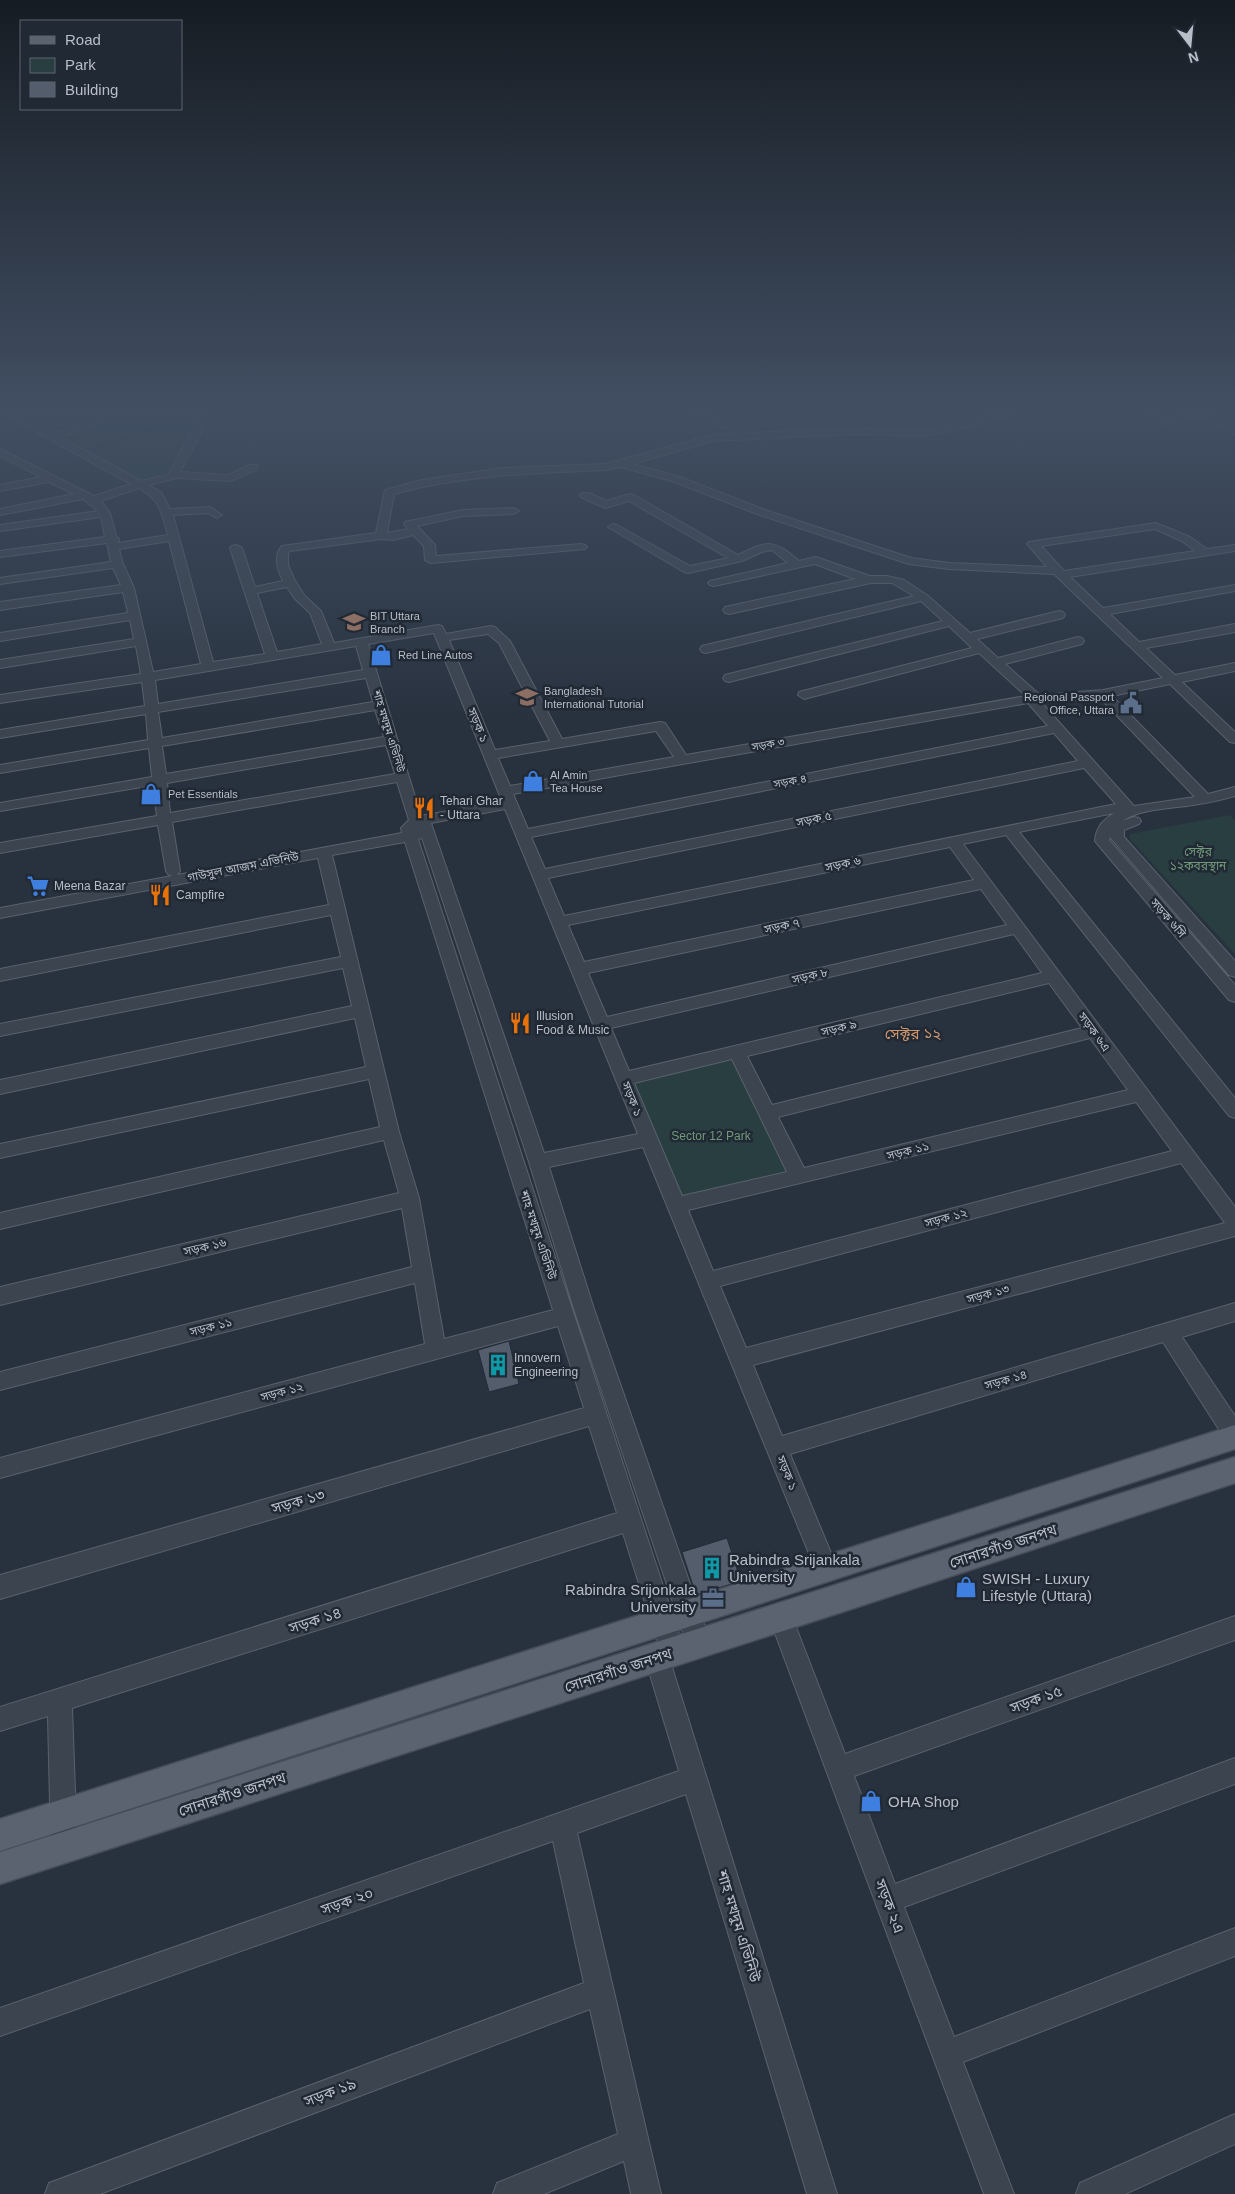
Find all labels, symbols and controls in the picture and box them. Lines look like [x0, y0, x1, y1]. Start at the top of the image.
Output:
legend [20, 20, 182, 110]
north arrow [1165, 20, 1215, 70]
text: Road [65, 31, 101, 48]
text: N [1187, 48, 1201, 67]
text: Park [65, 56, 96, 73]
text: Building [65, 81, 118, 98]
school or university icon: BIT Uttara Branch [341, 609, 367, 635]
place label: BIT Uttara Branch [370, 610, 421, 635]
shop icon: Red Line Autos [368, 642, 394, 668]
place label: Red Line Autos [398, 649, 473, 661]
school or university icon: Bangladesh International Tutorial [514, 684, 540, 710]
place label: Bangladesh International Tutorial [544, 685, 644, 710]
street label: শাহ মখদুম এভিনিউ [371, 688, 407, 774]
public building icon: Regional Passport Office, Uttara [1118, 690, 1144, 716]
place label: Regional Passport Office, Uttara [1024, 691, 1115, 716]
street label: সড়ক ১ [464, 705, 492, 744]
street label: সড়ক ৩ [750, 735, 786, 753]
shop icon: Al Amin Tea House [520, 768, 546, 794]
place label: Al Amin Tea House [550, 769, 603, 794]
street label: সড়ক ৪ [772, 772, 807, 790]
shop icon: Pet Essentials [138, 781, 164, 807]
place label: Pet Essentials [168, 788, 238, 800]
place label: Tehari Ghar - Uttara [440, 794, 503, 822]
restaurant icon: Tehari Ghar - Uttara [411, 795, 437, 821]
street label: সড়ক ৫ [794, 808, 833, 830]
park label: সেক্টর ১২কবরস্থান [1170, 844, 1227, 873]
street label: গাউসুল আজম এভিনিউ [186, 848, 301, 886]
street label: সড়ক ৬ [823, 853, 862, 875]
supermarket icon: Meena Bazar [25, 873, 51, 899]
place label: Meena Bazar [54, 879, 125, 893]
restaurant icon: Campfire [147, 882, 173, 908]
place label: Campfire [176, 888, 225, 902]
street label: সড়ক ৬সি [1147, 894, 1190, 941]
street label: সড়ক ৭ [762, 915, 801, 937]
street label: সড়ক ৮ [790, 965, 829, 987]
place label: Illusion Food & Music [536, 1009, 609, 1037]
street label: সড়ক ৬এ [1075, 1009, 1113, 1054]
restaurant icon: Illusion Food & Music [507, 1010, 533, 1036]
street label: সড়ক ৯ [819, 1017, 858, 1039]
district label: সেক্টর ১২ [885, 1025, 941, 1042]
street label: সড়ক ১ [618, 1079, 645, 1118]
park label: Sector 12 Park [671, 1129, 752, 1143]
street label: সড়ক ১১ [884, 1139, 931, 1163]
street label: শাহ মখদুম এভিনিউ [517, 1187, 560, 1282]
street label: সড়ক ১২ [922, 1206, 969, 1231]
street label: সড়ক ১৬ [181, 1235, 228, 1259]
street label: সড়ক ১৩ [964, 1282, 1011, 1307]
street label: সড়ক ১১ [187, 1315, 234, 1339]
place label: Innovern Engineering [514, 1351, 578, 1379]
building icon: Innovern Engineering [485, 1352, 511, 1378]
street label: সড়ক ১৪ [982, 1367, 1029, 1393]
street label: সড়ক ১২ [258, 1380, 305, 1405]
street label: সড়ক ১ [773, 1453, 800, 1492]
street label: সড়ক ১৩ [269, 1485, 326, 1517]
street label: সোনারগাঁও জনপথ [947, 1521, 1059, 1571]
place label: Rabindra Srijankala University [729, 1551, 861, 1585]
building icon: Rabindra Srijankala University [699, 1555, 725, 1581]
place label: SWISH - Luxury Lifestyle (Uttara) [982, 1570, 1092, 1604]
shop icon: SWISH - Luxury Lifestyle (Uttara) [953, 1574, 979, 1600]
place label: Rabindra Srijonkala University [565, 1581, 697, 1615]
office icon: Rabindra Srijonkala University [700, 1585, 726, 1611]
street label: সড়ক ১৪ [286, 1604, 343, 1637]
street label: সোনারগাঁও জনপথ [562, 1645, 674, 1695]
street label: সড়ক ১৫ [1007, 1682, 1064, 1717]
street label: সোনারগাঁও জনপথ [176, 1769, 288, 1819]
shop icon: OHA Shop [858, 1788, 884, 1814]
place label: OHA Shop [888, 1793, 959, 1810]
street label: শাহ মখদুম এভিনিউ [714, 1867, 764, 1984]
street label: সড়ক ২এ [872, 1876, 908, 1935]
street label: সড়ক ২০ [318, 1884, 375, 1918]
street label: সড়ক ১৯ [301, 2074, 358, 2110]

